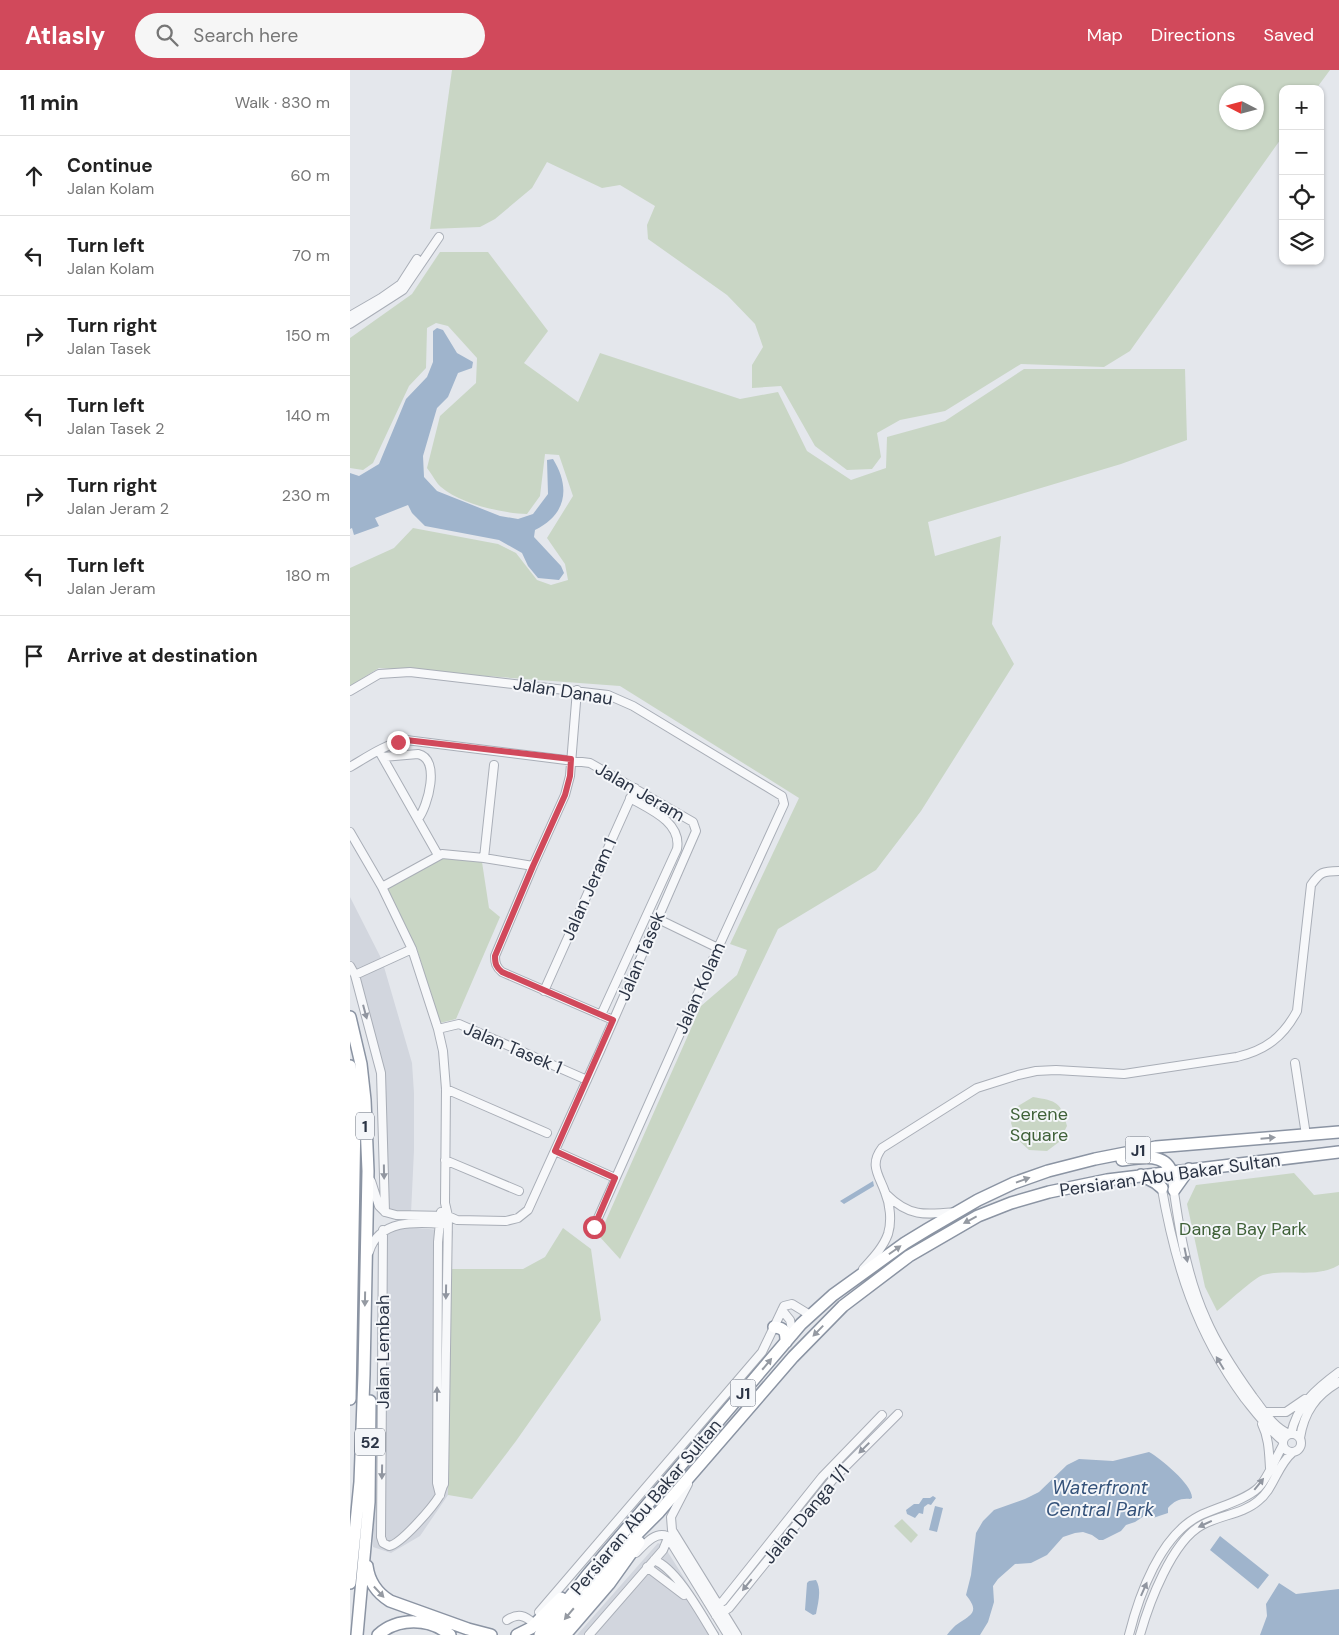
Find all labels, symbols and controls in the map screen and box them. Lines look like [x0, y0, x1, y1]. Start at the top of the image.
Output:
search box [135, 13, 485, 58]
text: Atlasly [25, 20, 105, 51]
icon: search [153, 21, 181, 49]
text: Search here [193, 23, 298, 48]
text: Map [1087, 23, 1123, 47]
text: Directions [1151, 23, 1236, 47]
text: Saved [1264, 23, 1314, 47]
north arrow [1219, 85, 1264, 130]
map controls [1279, 85, 1324, 265]
button: + [1279, 85, 1324, 130]
text: 11 min [20, 89, 79, 117]
text: Walk · 830 m [235, 92, 330, 113]
button: − [1279, 130, 1324, 175]
text: Continue [67, 153, 153, 178]
icon: ahead [20, 162, 48, 190]
text: 60 m [290, 165, 330, 186]
button: locate [1279, 175, 1324, 220]
text: Jalan Kolam [67, 178, 154, 199]
button: layers [1279, 220, 1324, 265]
text: Turn left [67, 233, 145, 258]
icon: left [20, 242, 48, 270]
text: 70 m [292, 245, 330, 266]
text: Jalan Kolam [67, 258, 154, 279]
text: Turn right [67, 313, 157, 338]
icon: right [20, 322, 48, 350]
text: 150 m [286, 325, 330, 346]
text: Jalan Tasek [67, 338, 151, 359]
text: Turn left [67, 393, 145, 418]
icon: left [20, 402, 48, 430]
text: 140 m [286, 405, 330, 426]
text: Jalan Tasek 2 [67, 418, 165, 439]
text: Turn right [67, 473, 157, 498]
icon: right [20, 482, 48, 510]
text: 230 m [282, 485, 330, 506]
text: Jalan Jeram 2 [67, 498, 169, 519]
text: Turn left [67, 553, 145, 578]
icon: left [20, 562, 48, 590]
text: 180 m [286, 565, 330, 586]
text: Jalan Jeram [67, 578, 155, 599]
icon: arrive [20, 642, 48, 670]
text: Arrive at destination [67, 643, 258, 668]
street label: Jalan Danau [512, 671, 614, 711]
route end [387, 731, 410, 754]
street label: Jalan Jeram [591, 757, 689, 827]
street label: Jalan Jeram 1 [556, 834, 622, 944]
street label: Jalan Tasek [611, 908, 671, 1004]
street label: Jalan Kolam [669, 938, 731, 1038]
one-way arrow [361, 1005, 369, 1020]
street label: Jalan Tasek 1 [460, 1016, 566, 1080]
park label: Serene Square [1010, 1102, 1068, 1147]
road number: 1 [356, 1112, 374, 1140]
one-way arrow [1261, 1134, 1277, 1142]
road number: J1 [1126, 1136, 1150, 1164]
street label: Persiaran Abu Bakar Sultan [1058, 1148, 1282, 1202]
one-way arrow [381, 1165, 389, 1181]
one-way arrow [1016, 1176, 1031, 1184]
route start [583, 1216, 606, 1239]
one-way arrow [963, 1216, 977, 1225]
park label: Danga Bay Park [1179, 1217, 1307, 1241]
one-way arrow [888, 1245, 902, 1255]
one-way arrow [1182, 1247, 1190, 1263]
one-way arrow [442, 1284, 450, 1300]
one-way arrow [361, 1291, 369, 1307]
street label: Jalan Lembah [371, 1295, 395, 1409]
one-way arrow [812, 1325, 824, 1337]
one-way arrow [1216, 1356, 1225, 1369]
one-way arrow [762, 1358, 773, 1371]
road number: J1 [730, 1380, 756, 1406]
one-way arrow [433, 1386, 441, 1402]
street label: Persiaran Abu Bakar Sultan [565, 1414, 727, 1600]
road number: 52 [355, 1428, 385, 1455]
one-way arrow [858, 1442, 870, 1454]
street label: Jalan Danga 1/1 [757, 1459, 855, 1569]
one-way arrow [378, 1464, 386, 1480]
water label: Waterfront Central Park [1046, 1475, 1154, 1522]
one-way arrow [1254, 1478, 1265, 1491]
one-way arrow [1198, 1520, 1212, 1528]
one-way arrow [742, 1578, 753, 1591]
one-way arrow [1141, 1582, 1149, 1596]
one-way arrow [373, 1586, 385, 1598]
one-way arrow [564, 1608, 575, 1621]

